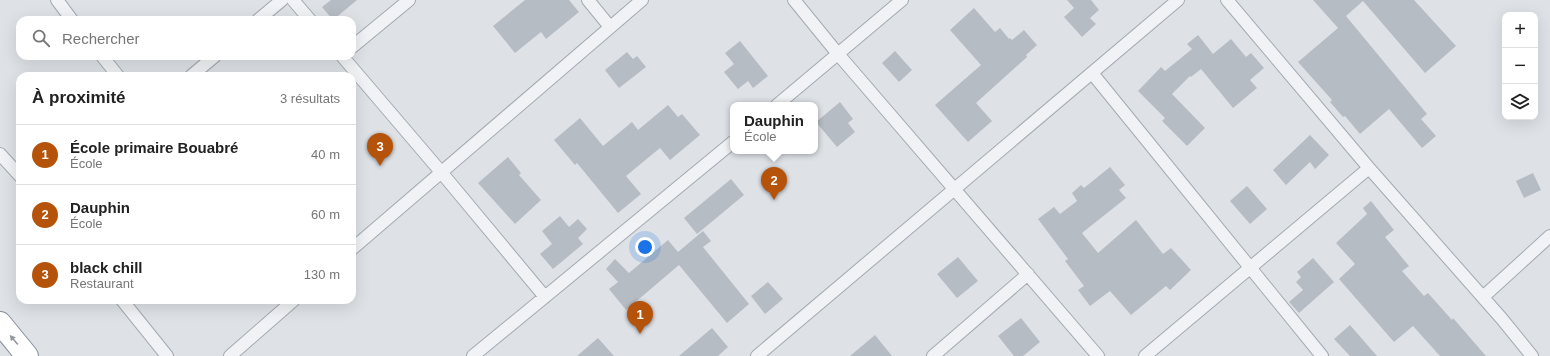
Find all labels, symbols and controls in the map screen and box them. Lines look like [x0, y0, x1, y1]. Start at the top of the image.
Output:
map controls [1502, 12, 1538, 120]
button: + [1502, 12, 1538, 48]
search box [16, 16, 356, 60]
icon: search [30, 27, 52, 49]
text: Rechercher [62, 30, 140, 47]
button: − [1502, 48, 1538, 84]
button: layers [1502, 84, 1538, 120]
text: À proximité [32, 88, 126, 107]
text: 3 résultats [280, 91, 340, 106]
popup [730, 102, 818, 154]
text: Dauphin [744, 112, 804, 129]
text: École [744, 129, 777, 144]
pin: 3 [367, 133, 393, 166]
text: École primaire Bouabré [70, 139, 238, 156]
text: 1 [41, 147, 49, 162]
text: 40 m [311, 147, 340, 162]
text: École [70, 156, 103, 171]
pin: 2 [761, 167, 787, 200]
text: Dauphin [70, 199, 130, 216]
text: 2 [41, 207, 49, 222]
text: 60 m [311, 207, 340, 222]
text: École [70, 216, 103, 231]
your location [635, 237, 655, 257]
text: black chill [70, 259, 143, 276]
text: 3 [41, 267, 49, 282]
text: 130 m [304, 267, 340, 282]
text: Restaurant [70, 276, 134, 291]
pin: 1 [627, 301, 653, 334]
one-way arrow [9, 334, 18, 345]

